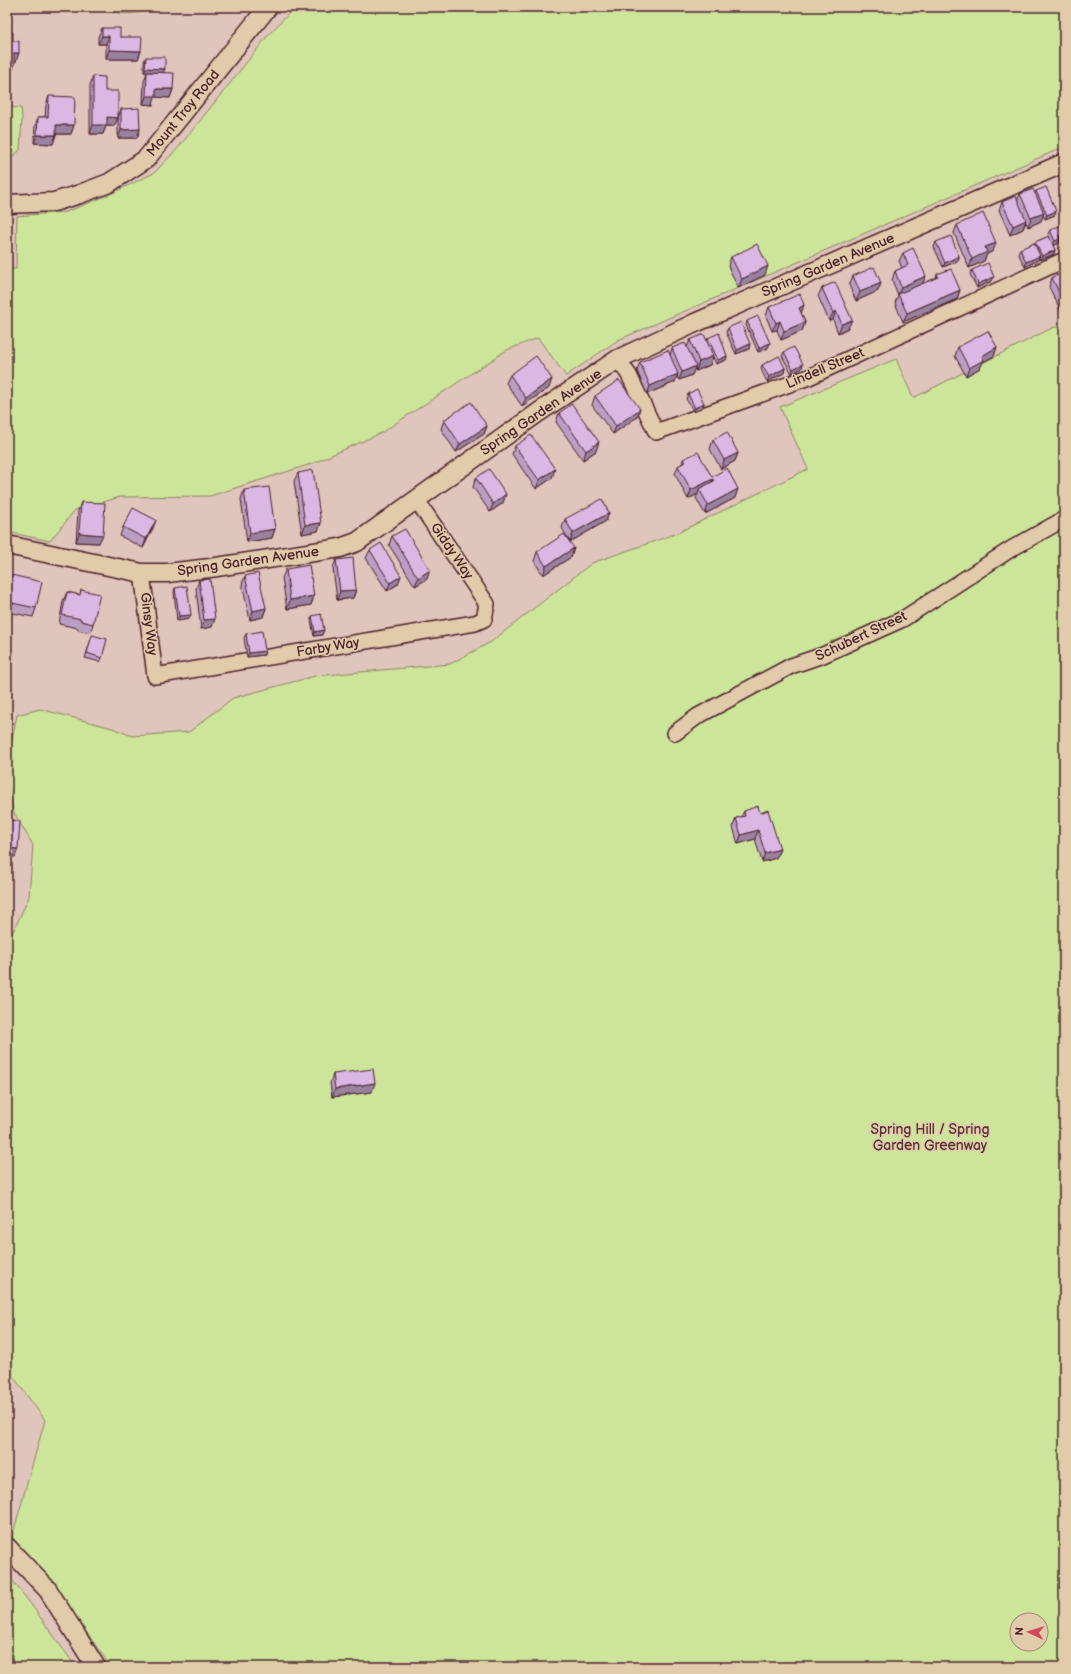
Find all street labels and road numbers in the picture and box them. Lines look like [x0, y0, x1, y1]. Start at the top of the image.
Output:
street label: Mount Troy Road [143, 66, 223, 160]
street label: Spring Garden Avenue [759, 229, 897, 301]
street label: Lindell Street [783, 344, 868, 392]
street label: Spring Garden Avenue [477, 365, 605, 459]
street label: Giddy Way [427, 519, 478, 583]
street label: Spring Garden Avenue [176, 543, 320, 579]
street label: Ginsy Way [137, 591, 161, 657]
street label: Schubert Street [813, 607, 910, 665]
street label: Farby Way [295, 634, 361, 660]

